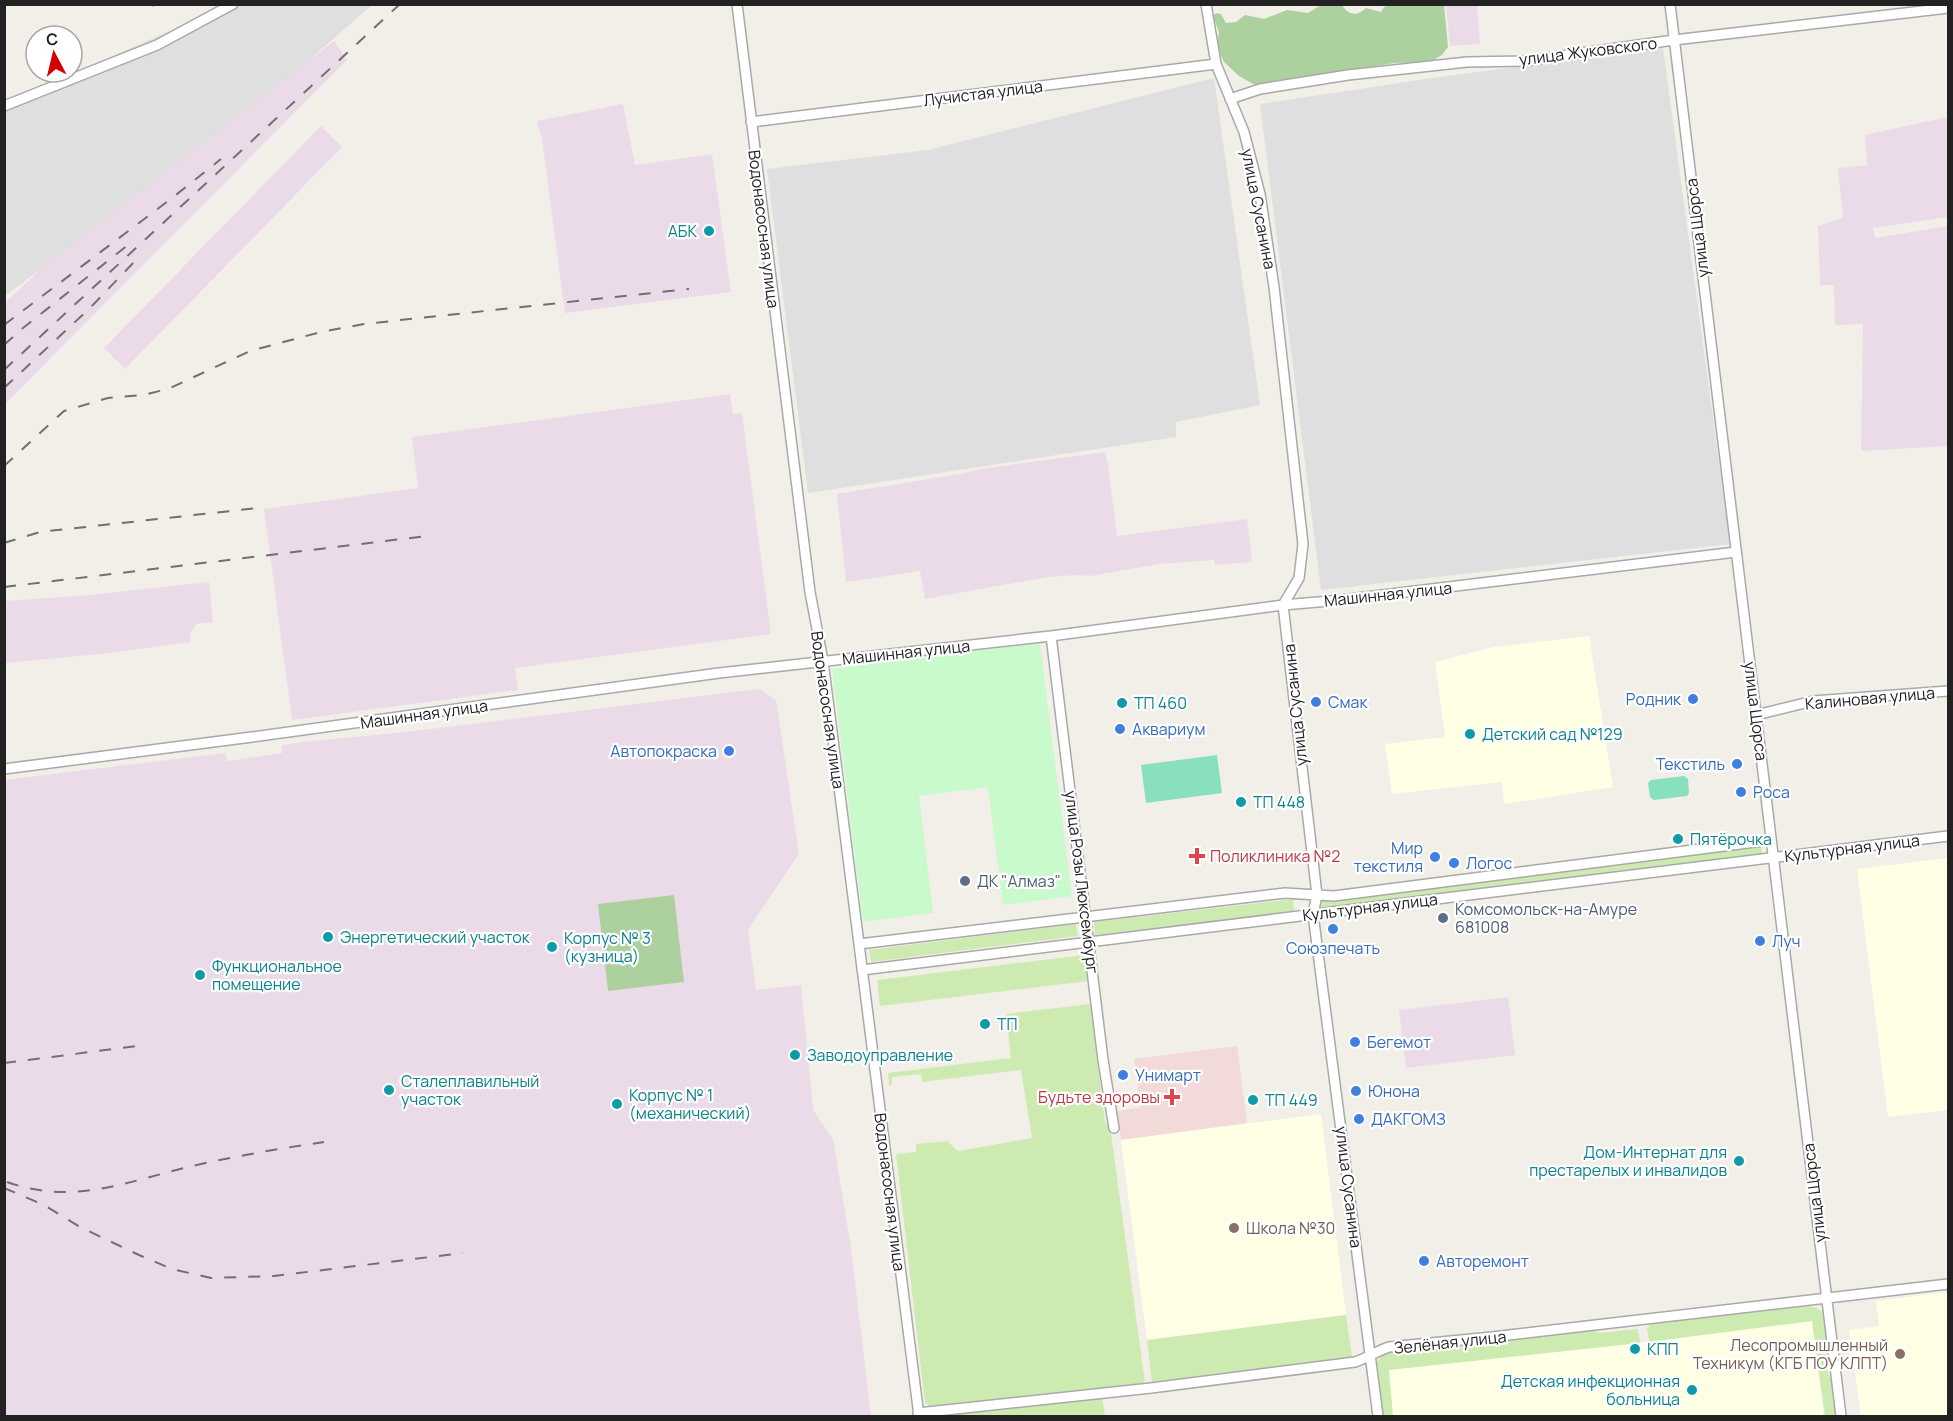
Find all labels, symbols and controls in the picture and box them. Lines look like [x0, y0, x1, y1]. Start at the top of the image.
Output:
north arrow [24, 24, 84, 84]
text: С [45, 27, 60, 51]
street label: улица Жуковского [1518, 32, 1658, 70]
street label: Лучистая улица [922, 75, 1044, 111]
street label: улица Сусанина [1237, 147, 1281, 271]
street label: Водонасосная улица [743, 149, 785, 309]
street label: улица Щорса [1680, 177, 1714, 279]
place label: АБК [668, 220, 698, 242]
marker: АБК [702, 224, 716, 238]
street label: Машинная улица [1323, 576, 1453, 612]
street label: Водонасосная улица [806, 630, 850, 790]
street label: Машинная улица [841, 634, 971, 670]
street label: улица Сусанина [1278, 643, 1312, 767]
street label: улица Щорса [1739, 660, 1773, 762]
street label: Калиновая улица [1804, 681, 1936, 715]
place label: Родник [1626, 688, 1682, 710]
place label: Смак [1328, 691, 1368, 713]
place label: ТП 460 [1134, 692, 1187, 714]
marker: Родник [1686, 692, 1700, 706]
street label: Машинная улица [359, 694, 489, 734]
marker: Смак [1309, 695, 1323, 709]
marker: ТП 460 [1115, 696, 1129, 710]
place label: Аквариум [1132, 718, 1206, 740]
marker: Аквариум [1113, 722, 1127, 736]
place label: Детский сад №129 [1482, 723, 1623, 745]
marker: Детский сад №129 [1463, 727, 1477, 741]
place label: Автопокраска [610, 740, 717, 762]
marker: Автопокраска [722, 744, 736, 758]
place label: Текстиль [1656, 753, 1725, 775]
marker: Текстиль [1730, 757, 1744, 771]
place label: Роса [1753, 781, 1790, 803]
marker: Роса [1734, 785, 1748, 799]
street label: улица Розы Люксембург [1060, 789, 1104, 975]
place label: ТП 448 [1253, 791, 1305, 813]
marker: ТП 448 [1234, 795, 1248, 809]
place label: Пятёрочка [1690, 828, 1772, 850]
street label: Культурная улица [1783, 829, 1921, 867]
marker: Пятёрочка [1671, 832, 1685, 846]
place label: Мир текстиля [1354, 837, 1423, 877]
place label: Поликлиника №2 [1210, 845, 1340, 867]
marker: Поликлиника №2 [1188, 847, 1206, 865]
marker: Мир текстиля [1428, 850, 1442, 864]
place label: Логос [1466, 852, 1512, 874]
marker: Логос [1447, 856, 1461, 870]
place label: ДК "Алмаз" [977, 870, 1061, 892]
marker: ДК "Алмаз" [958, 874, 972, 888]
street label: Культурная улица [1301, 888, 1439, 926]
place label: Комсомольск-на-Амуре 681008 [1455, 898, 1637, 938]
marker: Комсомольск-на-Амуре 681008 [1436, 911, 1450, 925]
marker: Союзпечать [1326, 922, 1340, 936]
place label: Энергетический участок [340, 926, 531, 948]
place label: Корпус № 3 (кузница) [564, 927, 651, 967]
marker: Энергетический участок [321, 930, 335, 944]
place label: Луч [1772, 930, 1800, 952]
marker: Луч [1753, 934, 1767, 948]
place label: Союзпечать [1286, 937, 1380, 959]
marker: Корпус № 3 (кузница) [545, 940, 559, 954]
place label: Функциональное помещение [212, 955, 342, 995]
marker: Функциональное помещение [193, 968, 207, 982]
place label: ТП [997, 1013, 1018, 1035]
marker: ТП [978, 1017, 992, 1031]
place label: Бегемот [1367, 1031, 1431, 1053]
marker: Бегемот [1348, 1035, 1362, 1049]
place label: Заводоуправление [807, 1044, 953, 1066]
marker: Заводоуправление [788, 1048, 802, 1062]
place label: Унимарт [1135, 1064, 1201, 1086]
marker: Унимарт [1116, 1068, 1130, 1082]
place label: Сталеплавильный участок [401, 1070, 539, 1110]
place label: Юнона [1368, 1080, 1420, 1102]
marker: Сталеплавильный участок [382, 1083, 396, 1097]
place label: Корпус № 1 (механический) [629, 1084, 751, 1124]
marker: Юнона [1349, 1084, 1363, 1098]
place label: Будьте здоровы [1038, 1086, 1160, 1108]
place label: ТП 449 [1265, 1089, 1318, 1111]
marker: Будьте здоровы [1165, 1090, 1179, 1104]
marker: ТП 449 [1246, 1093, 1260, 1107]
marker: Корпус № 1 (механический) [610, 1097, 624, 1111]
place label: ДАКГОМЗ [1371, 1108, 1446, 1130]
street label: Водонасосная улица [869, 1112, 911, 1272]
marker: ДАКГОМЗ [1352, 1112, 1366, 1126]
street label: улица Сусанина [1331, 1125, 1367, 1249]
place label: Дом-Интернат для престарелых и инвалидов [1529, 1141, 1727, 1181]
street label: улица Щорса [1797, 1142, 1831, 1244]
marker: Дом-Интернат для престарелых и инвалидов [1732, 1154, 1746, 1168]
place label: Школа №30 [1246, 1217, 1335, 1239]
marker: Школа №30 [1227, 1221, 1241, 1235]
place label: Авторемонт [1436, 1250, 1529, 1272]
marker: Авторемонт [1417, 1254, 1431, 1268]
street label: Зелёная улица [1393, 1325, 1507, 1359]
place label: Лесопромышленный Техникум (КГБ ПОУ КЛПТ) [1693, 1334, 1888, 1374]
place label: КПП [1647, 1338, 1679, 1360]
marker: КПП [1628, 1342, 1642, 1356]
marker: Лесопромышленный Техникум (КГБ ПОУ КЛПТ) [1893, 1347, 1907, 1361]
place label: Детская инфекционная больница [1501, 1370, 1680, 1410]
marker: Детская инфекционная больница [1685, 1383, 1699, 1397]

